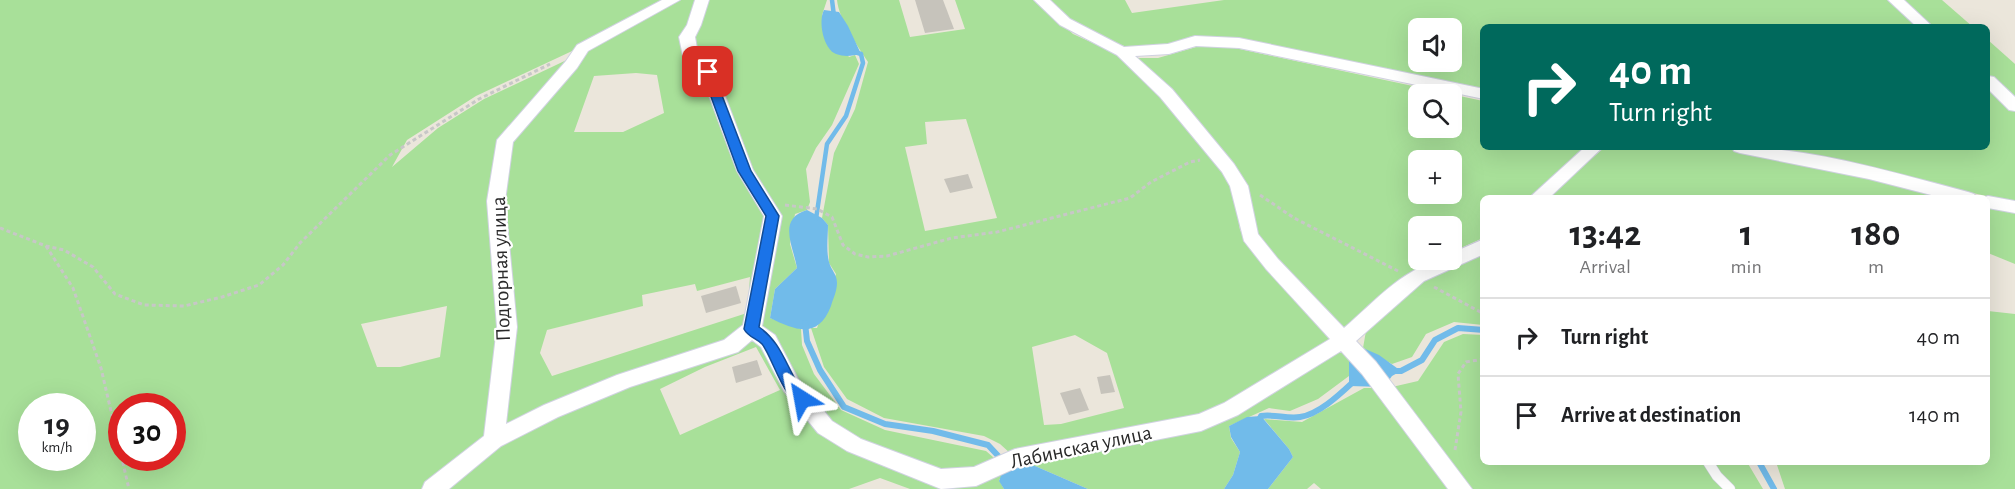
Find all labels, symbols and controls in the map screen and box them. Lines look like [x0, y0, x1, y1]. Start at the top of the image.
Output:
map controls [1408, 18, 1462, 270]
button: sound [1408, 18, 1462, 72]
pin [682, 46, 733, 97]
icon: right [1510, 48, 1588, 126]
text: 40 m [1609, 50, 1692, 92]
icon: arrive [691, 55, 724, 88]
button: search [1408, 84, 1462, 138]
text: Turn right [1609, 99, 1712, 126]
button: + [1408, 150, 1462, 204]
street label: Подгорная улица [488, 196, 514, 342]
button: − [1408, 216, 1462, 270]
text: 13:42 [1569, 216, 1641, 252]
text: 1 [1740, 216, 1753, 252]
text: 180 [1851, 216, 1901, 252]
text: Arrival [1580, 257, 1631, 277]
text: min [1731, 257, 1762, 277]
text: m [1868, 257, 1884, 277]
icon: right [1510, 321, 1543, 354]
text: Turn right [1561, 326, 1648, 348]
text: 40 m [1917, 326, 1960, 348]
position arrow [770, 367, 834, 431]
speed limit sign: 30 [108, 393, 186, 471]
icon: arrive [1510, 399, 1543, 432]
text: Arrive at destination [1561, 404, 1741, 426]
text: 140 m [1909, 404, 1960, 426]
text: 19 [44, 410, 70, 440]
street label: Лабинская улица [1008, 422, 1154, 472]
text: km/h [42, 440, 72, 455]

